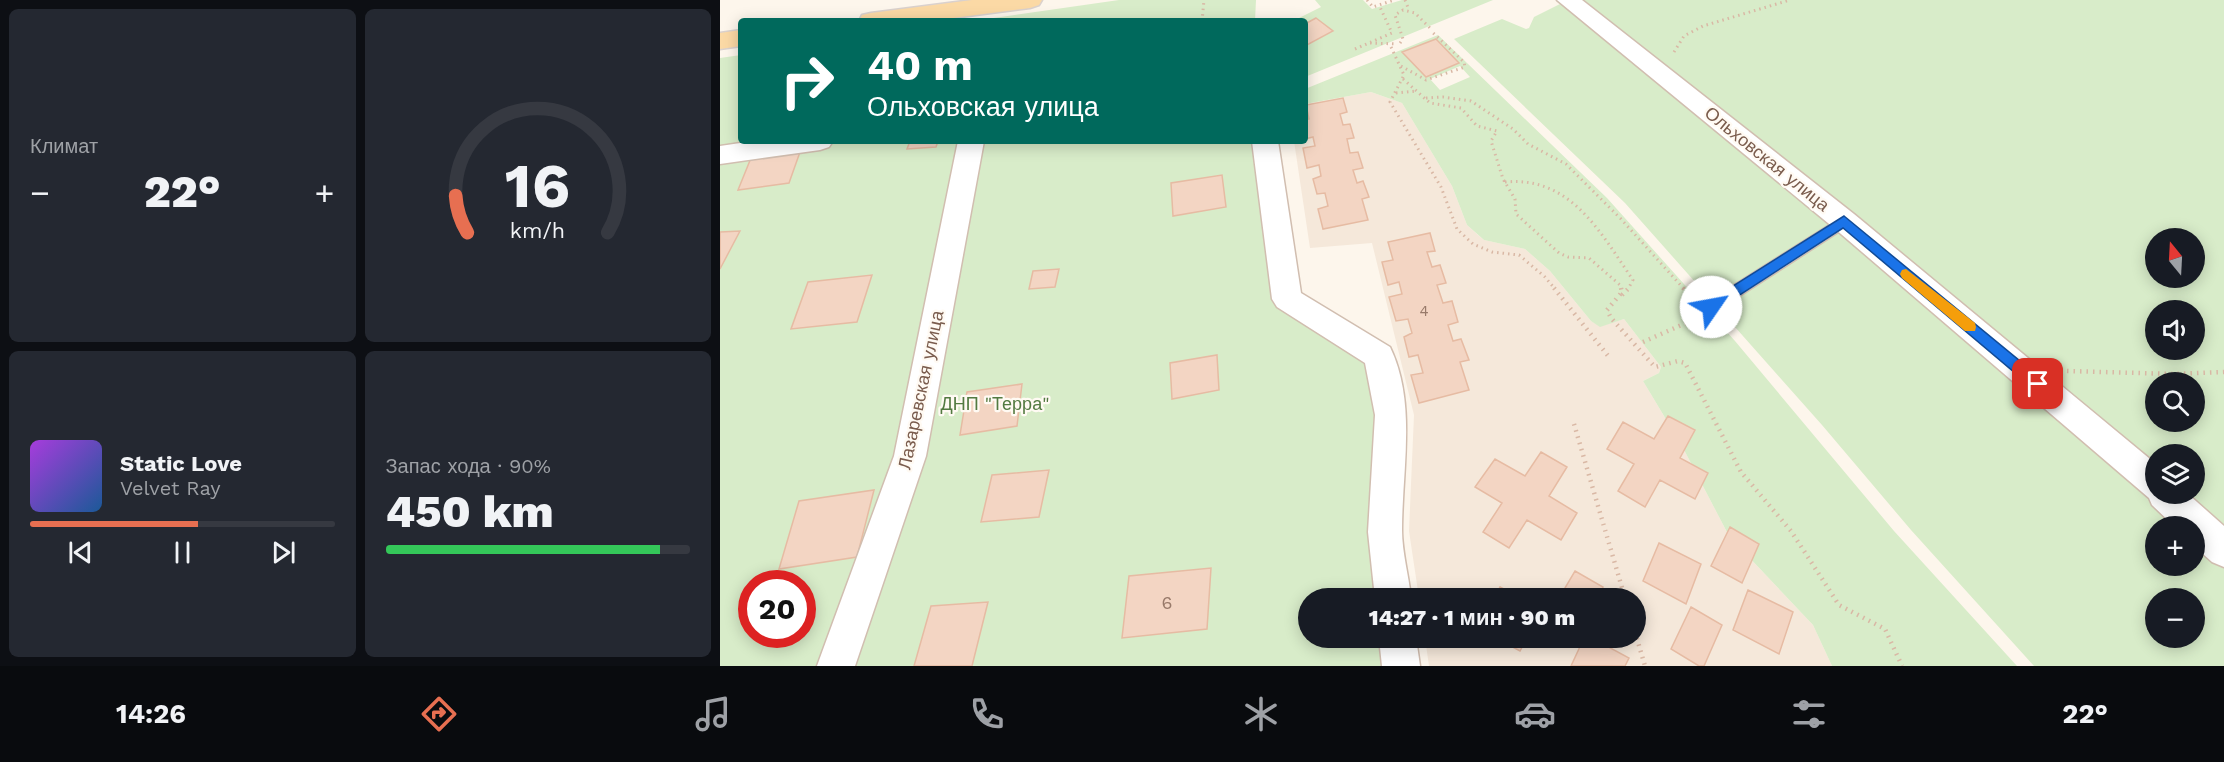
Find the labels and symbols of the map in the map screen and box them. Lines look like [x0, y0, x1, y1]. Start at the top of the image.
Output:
street label: Ольховская улица [1701, 102, 1835, 216]
north arrow [2145, 228, 2205, 288]
position arrow [1679, 275, 1743, 339]
house number: 4 [1419, 302, 1429, 320]
street label: Лазаревская улица [893, 308, 948, 471]
pin [2012, 358, 2063, 409]
park label: ДНП "Терра" [941, 393, 1049, 414]
speed limit sign: 20 [738, 570, 816, 648]
house number: 6 [1162, 592, 1172, 613]

